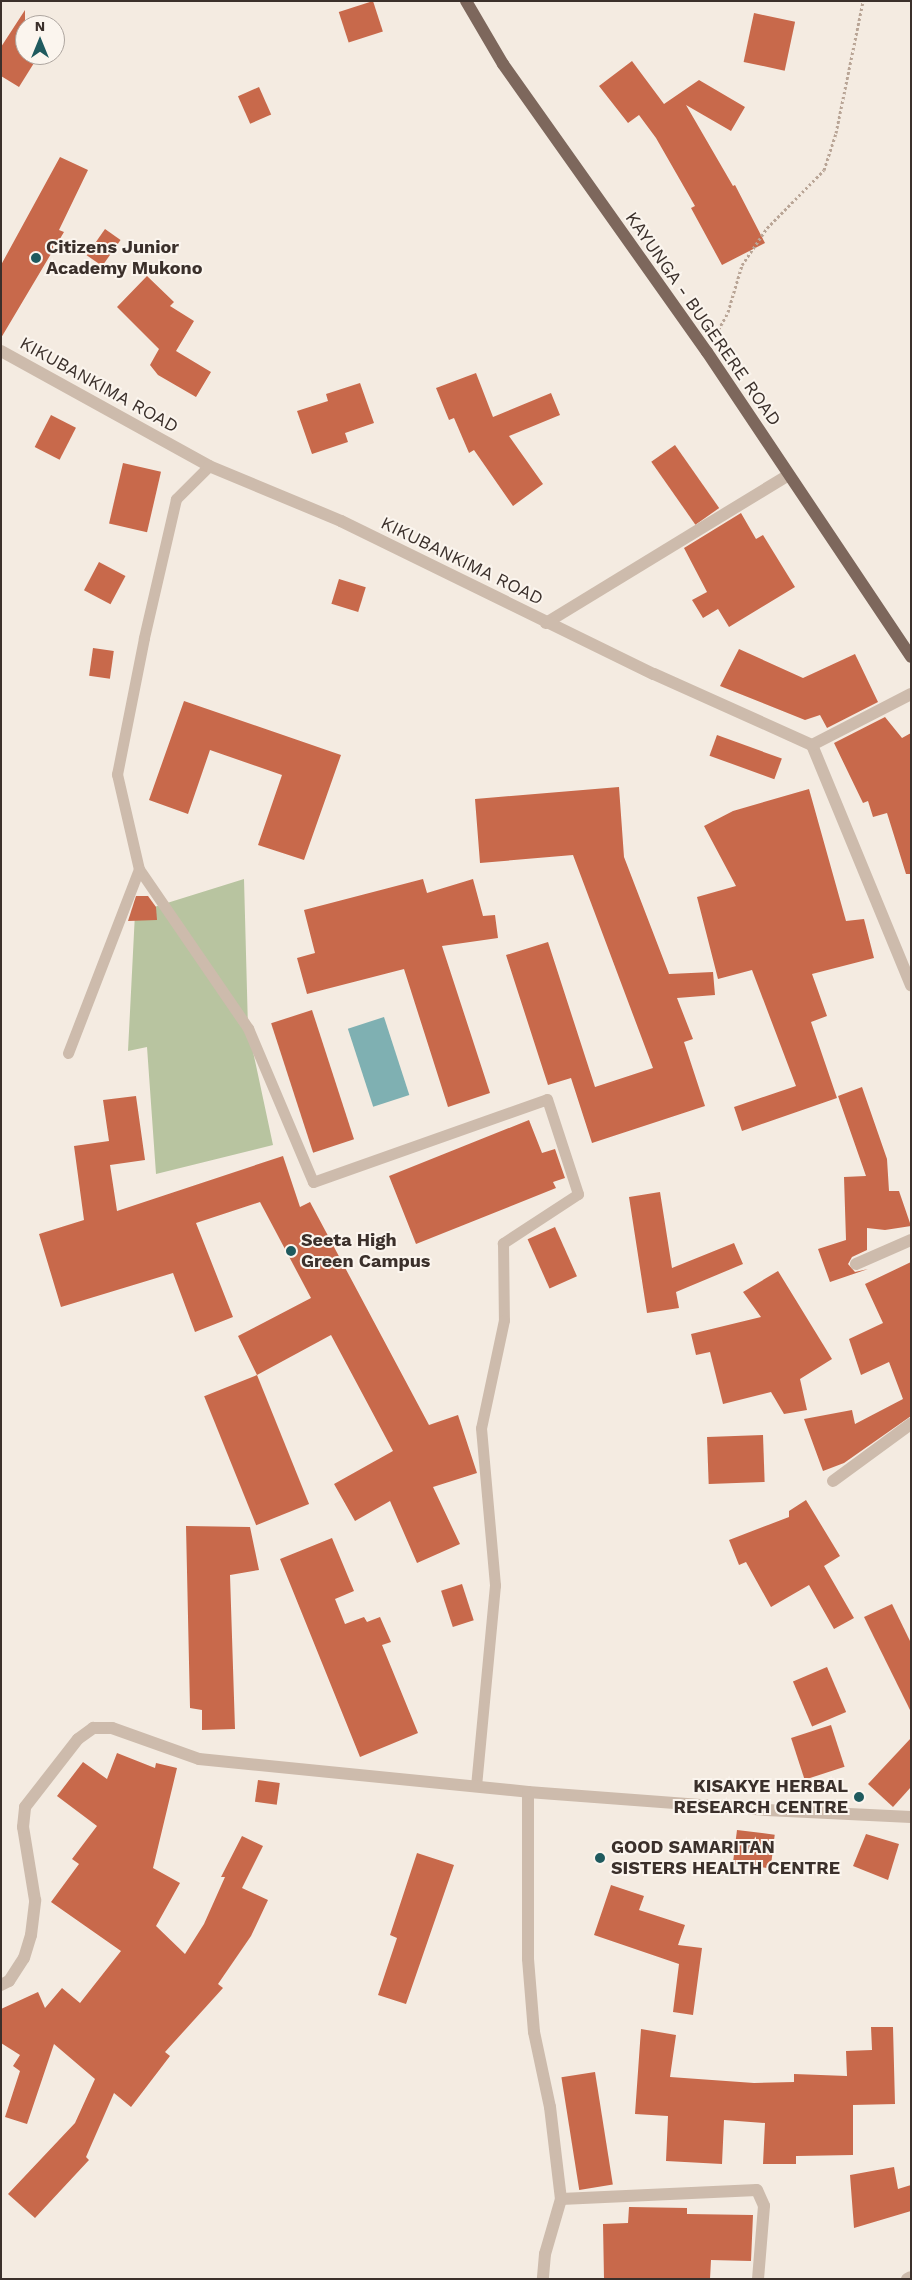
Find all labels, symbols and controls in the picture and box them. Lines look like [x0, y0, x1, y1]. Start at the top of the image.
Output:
north arrow [15, 15, 65, 65]
text: N [35, 18, 45, 34]
street label: KAYUNGA - BUGERERE ROAD [620, 208, 786, 430]
place label: Citizens Junior Academy Mukono [46, 237, 203, 280]
marker: Citizens Junior Academy Mukono [30, 252, 42, 264]
street label: KIKUBANKIMA ROAD [16, 332, 182, 438]
street label: KIKUBANKIMA ROAD [377, 512, 547, 610]
place label: Seeta High Green Campus [301, 1230, 430, 1272]
marker: Seeta High Green Campus [285, 1245, 297, 1257]
place label: KISAKYE HERBAL RESEARCH CENTRE [674, 1776, 848, 1818]
marker: KISAKYE HERBAL RESEARCH CENTRE [852, 1790, 866, 1804]
place label: GOOD SAMARITAN SISTERS HEALTH CENTRE [611, 1837, 840, 1880]
marker: GOOD SAMARITAN SISTERS HEALTH CENTRE [593, 1851, 607, 1865]

